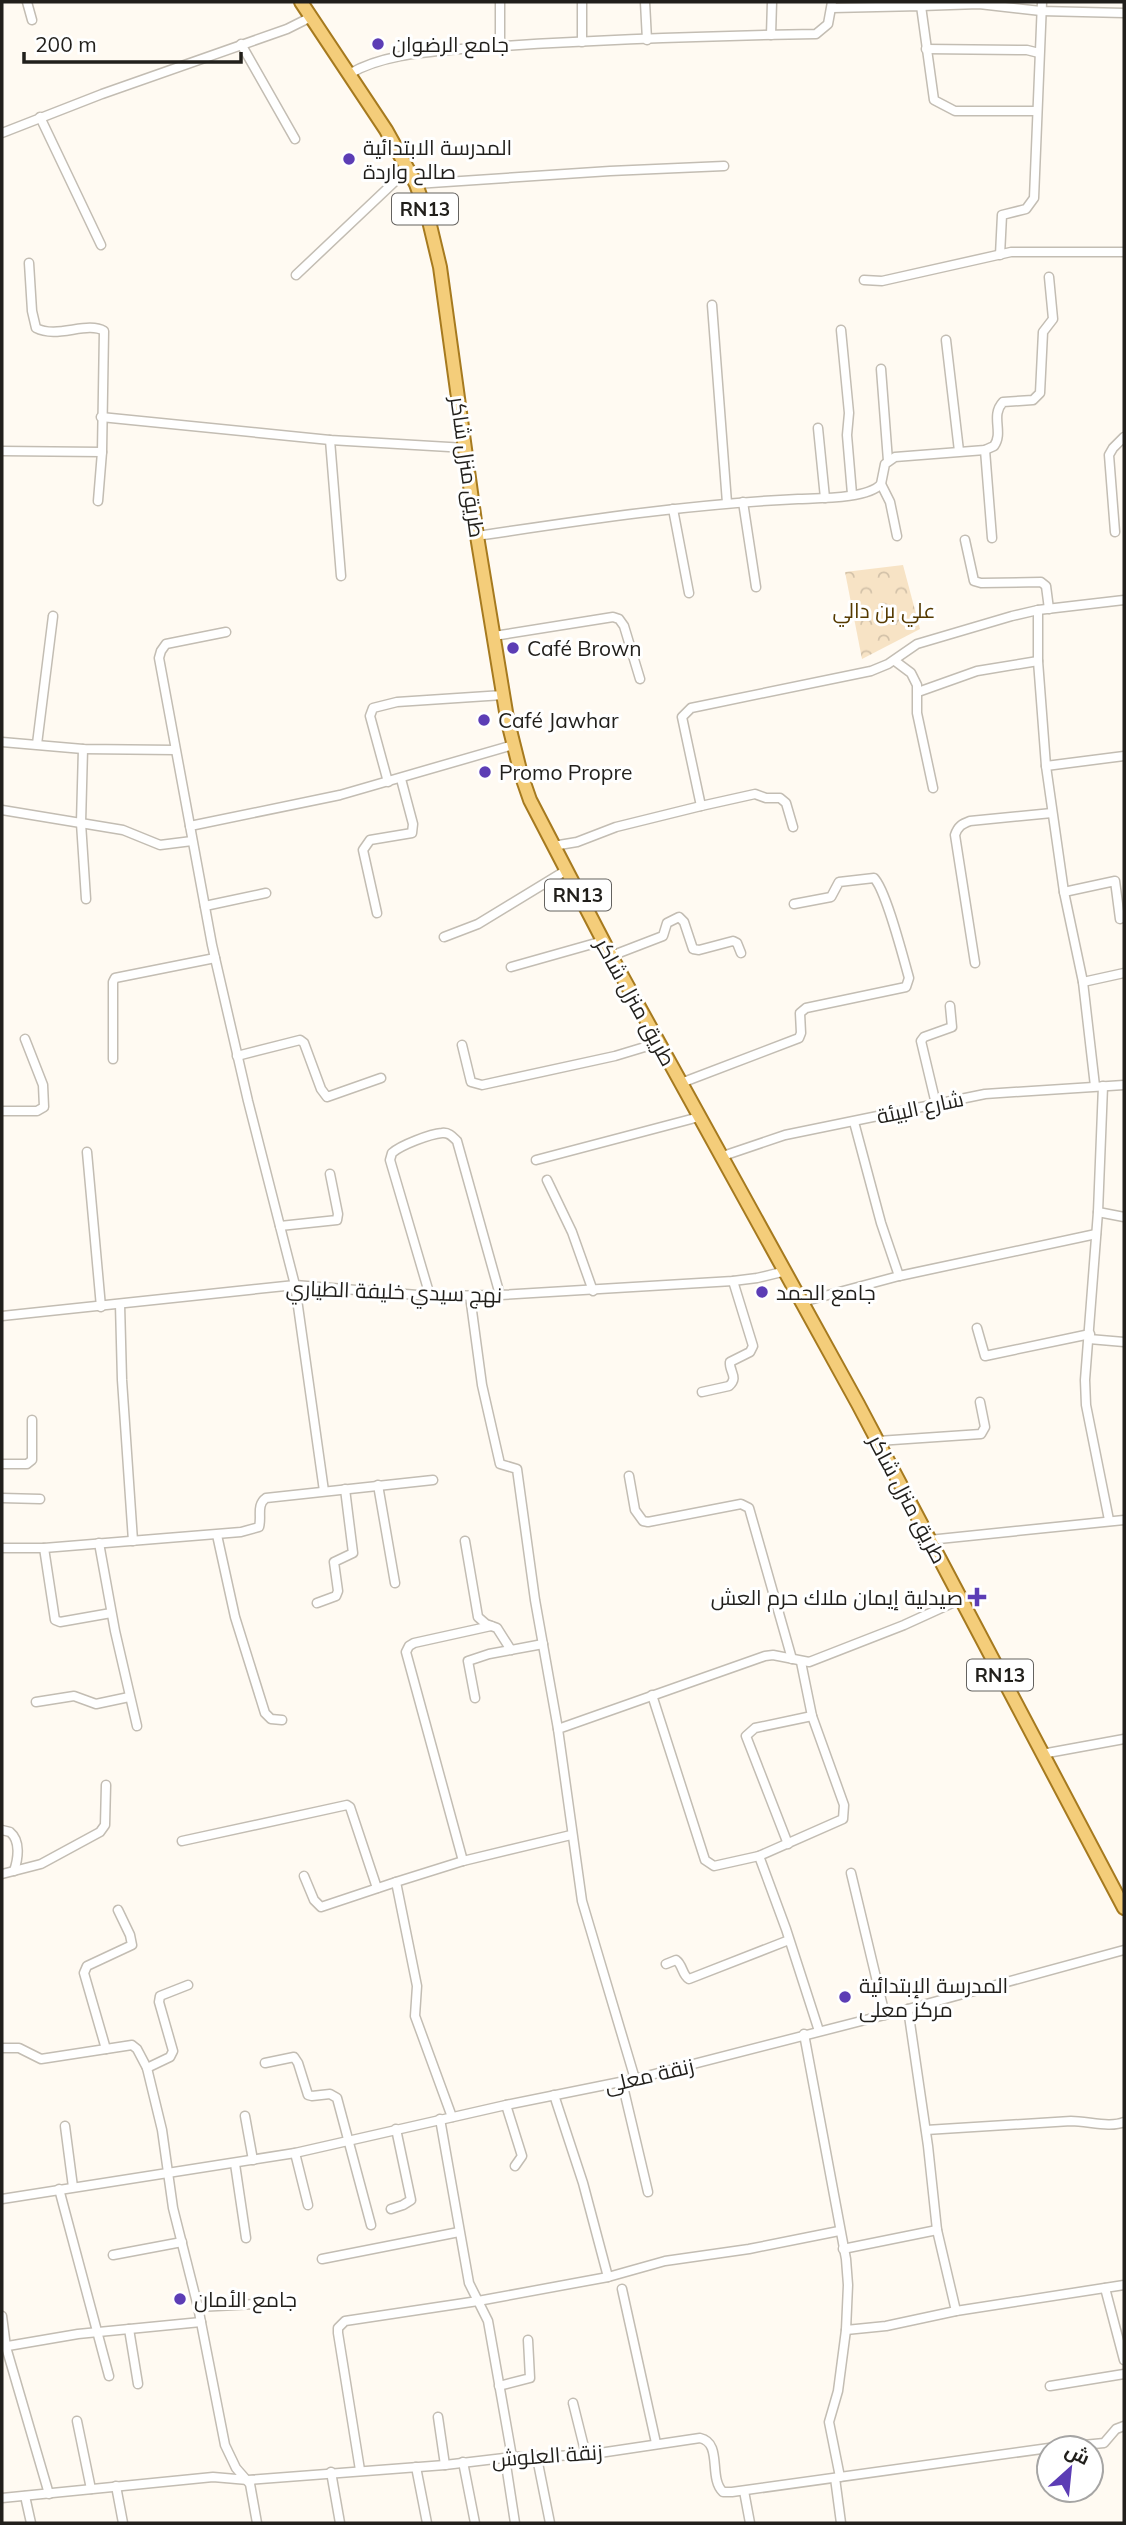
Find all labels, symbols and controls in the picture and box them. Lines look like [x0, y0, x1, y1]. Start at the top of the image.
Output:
scale bar [24, 21, 242, 65]
text: 200 m [35, 31, 97, 57]
place label: جامع الرضوان [392, 31, 509, 59]
marker: جامع الرضوان [370, 36, 386, 52]
place label: المدرسة الابتدائية صالح واردة [363, 134, 512, 186]
marker: المدرسة الابتدائية صالح واردة [341, 151, 357, 167]
road number: RN13 [392, 194, 458, 224]
street label: طريق منزل شاكر [444, 394, 491, 539]
park label: علي بن دالي [833, 597, 935, 627]
place label: Café Brown [527, 635, 642, 661]
marker: Café Brown [505, 640, 521, 656]
place label: Café Jawhar [498, 707, 619, 733]
marker: Café Jawhar [476, 712, 492, 728]
place label: Promo Propre [499, 759, 632, 785]
marker: Promo Propre [477, 764, 493, 780]
road number: RN13 [545, 880, 611, 911]
street label: طريق منزل شاكر [589, 933, 682, 1071]
street label: شارع البيئة [874, 1085, 966, 1131]
street label: نهج سيدي خليفة الطياري [285, 1274, 503, 1312]
place label: جامع الحمد [776, 1279, 876, 1307]
marker: جامع الحمد [754, 1284, 770, 1300]
street label: طريق منزل شاكر [862, 1429, 953, 1568]
place label: صيدلية إيمان ملاك حرم العش [711, 1584, 963, 1612]
marker: صيدلية إيمان ملاك حرم العش [969, 1589, 985, 1605]
road number: RN13 [967, 1660, 1033, 1690]
place label: المدرسة الإبتدائية مركز معلى [859, 1972, 1008, 2023]
marker: المدرسة الإبتدائية مركز معلى [837, 1989, 853, 2005]
street label: زنقة معلى [602, 2052, 697, 2099]
place label: جامع الأمان [194, 2286, 297, 2314]
marker: جامع الأمان [172, 2291, 188, 2307]
north arrow [1035, 2434, 1105, 2504]
street label: زنقة العلوش [491, 2438, 603, 2473]
text: ش [1061, 2438, 1094, 2470]

